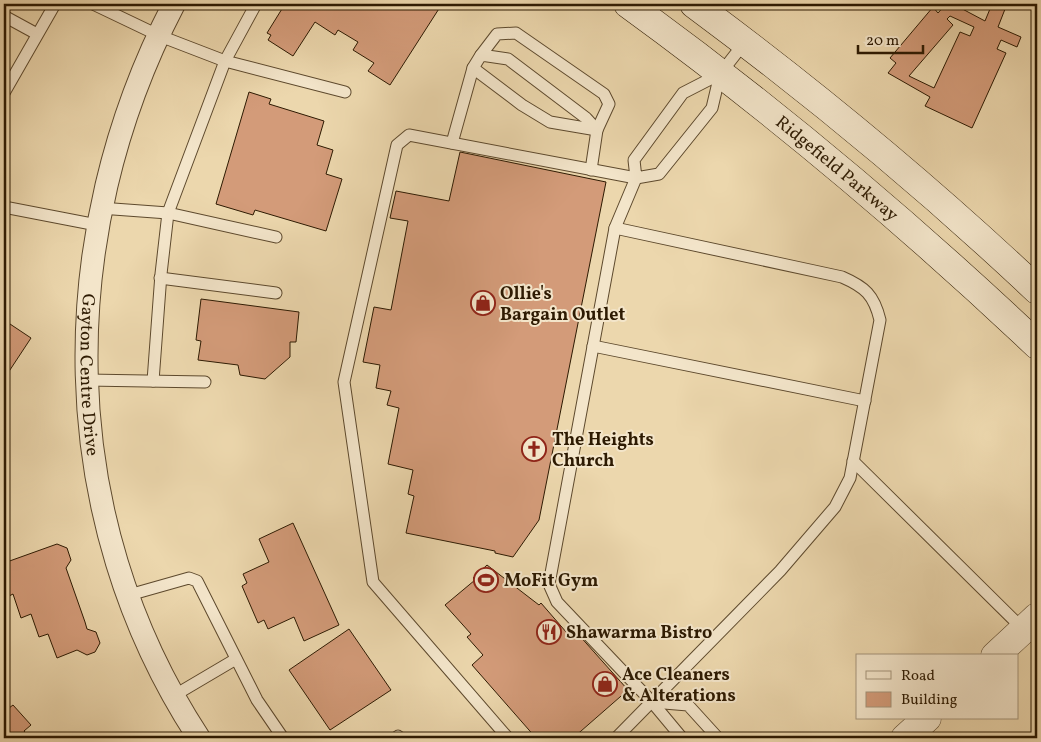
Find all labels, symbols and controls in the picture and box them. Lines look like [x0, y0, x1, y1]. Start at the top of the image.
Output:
scale bar [858, 22, 924, 54]
text: 20 m [866, 31, 899, 52]
street label: Ridgefield Parkway [769, 110, 904, 228]
place label: Ollie's Bargain Outlet [500, 282, 625, 328]
shop icon: Ollie's Bargain Outlet [470, 290, 496, 316]
street label: Gayton Centre Drive [72, 293, 104, 458]
place label: The Heights Church [552, 428, 654, 474]
church icon: The Heights Church [521, 436, 547, 462]
sports icon: MoFit Gym [473, 567, 499, 593]
place label: MoFit Gym [504, 569, 598, 594]
restaurant icon: Shawarma Bistro [536, 619, 562, 645]
place label: Shawarma Bistro [566, 621, 712, 646]
legend [856, 654, 1018, 720]
place label: Ace Cleaners & Alterations [622, 663, 736, 709]
text: Road [901, 666, 935, 687]
shop icon: Ace Cleaners & Alterations [592, 671, 618, 697]
text: Building [901, 690, 958, 711]

